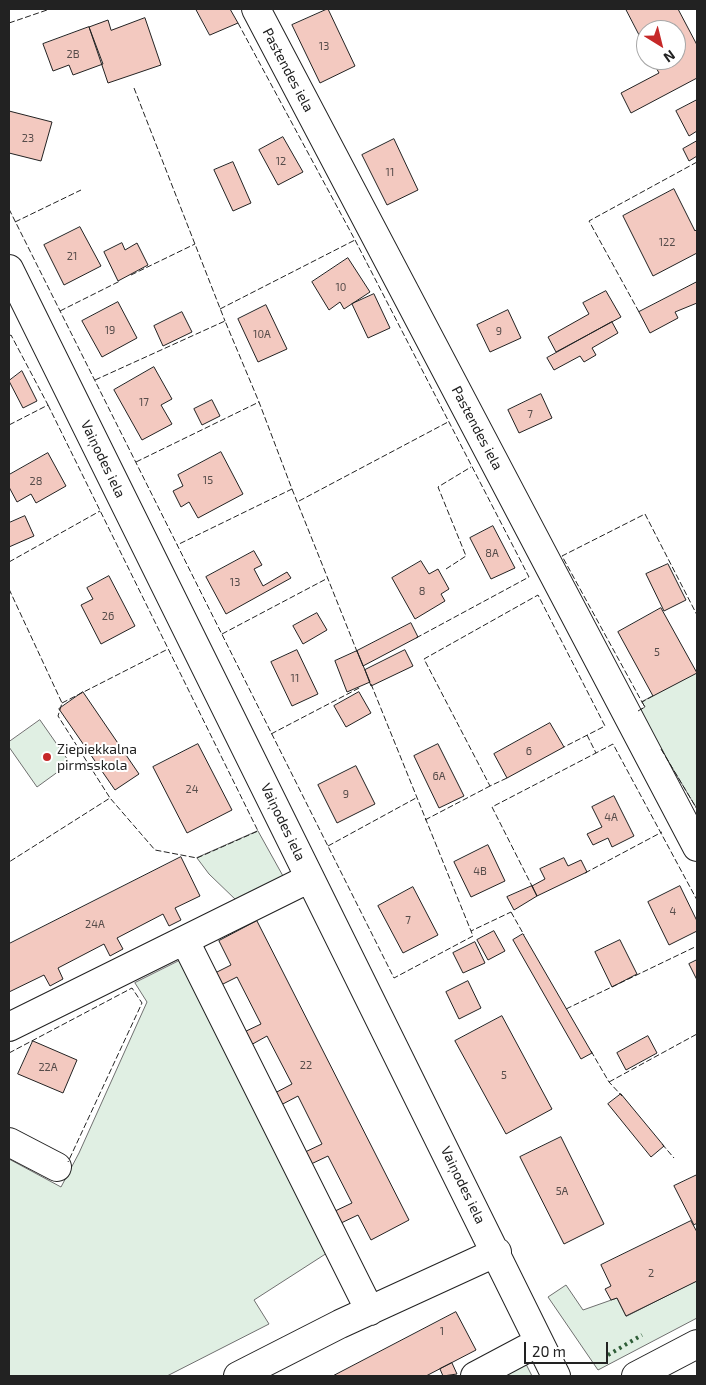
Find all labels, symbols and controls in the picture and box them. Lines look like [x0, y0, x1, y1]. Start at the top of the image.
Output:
north arrow [636, 20, 686, 70]
street label: Pastendes iela [259, 25, 317, 115]
house number: 13 [319, 39, 329, 53]
house number: 2B [66, 47, 80, 61]
text: N [660, 47, 679, 67]
house number: 23 [22, 131, 34, 145]
house number: 12 [276, 154, 286, 168]
house number: 11 [386, 165, 394, 179]
house number: 122 [659, 235, 675, 249]
house number: 21 [67, 249, 77, 263]
house number: 10 [335, 280, 347, 294]
house number: 19 [105, 323, 115, 337]
house number: 9 [496, 324, 502, 338]
house number: 10A [253, 327, 271, 341]
street label: Pastendes iela [448, 383, 506, 473]
house number: 17 [139, 395, 149, 409]
house number: 7 [527, 407, 533, 421]
street label: Vaiņodes iela [77, 418, 129, 500]
house number: 15 [203, 473, 213, 487]
house number: 28 [30, 474, 42, 488]
house number: 8A [485, 546, 499, 560]
house number: 13 [230, 575, 240, 589]
house number: 8 [419, 584, 425, 598]
house number: 26 [102, 609, 114, 623]
house number: 5 [654, 645, 660, 659]
house number: 11 [291, 671, 299, 685]
place label: Ziepiekkalna pirmsskola [57, 741, 137, 774]
house number: 6 [526, 744, 532, 758]
marker: Ziepiekkalna pirmsskola [41, 751, 53, 763]
house number: 6A [432, 769, 446, 783]
street label: Vaiņodes iela [257, 781, 309, 863]
house number: 24 [186, 782, 198, 796]
house number: 9 [343, 787, 349, 801]
house number: 4A [604, 810, 618, 824]
house number: 4B [473, 864, 487, 878]
house number: 4 [670, 904, 676, 918]
house number: 7 [405, 913, 411, 927]
house number: 24A [85, 917, 105, 931]
house number: 22 [300, 1058, 312, 1072]
house number: 22A [38, 1060, 58, 1074]
house number: 5 [501, 1068, 507, 1082]
street label: Vaiņodes iela [437, 1144, 489, 1226]
house number: 5A [556, 1184, 568, 1198]
house number: 2 [648, 1266, 654, 1280]
house number: 1 [440, 1324, 444, 1338]
scale bar [526, 1332, 610, 1364]
text: 20 m [532, 1342, 566, 1360]

